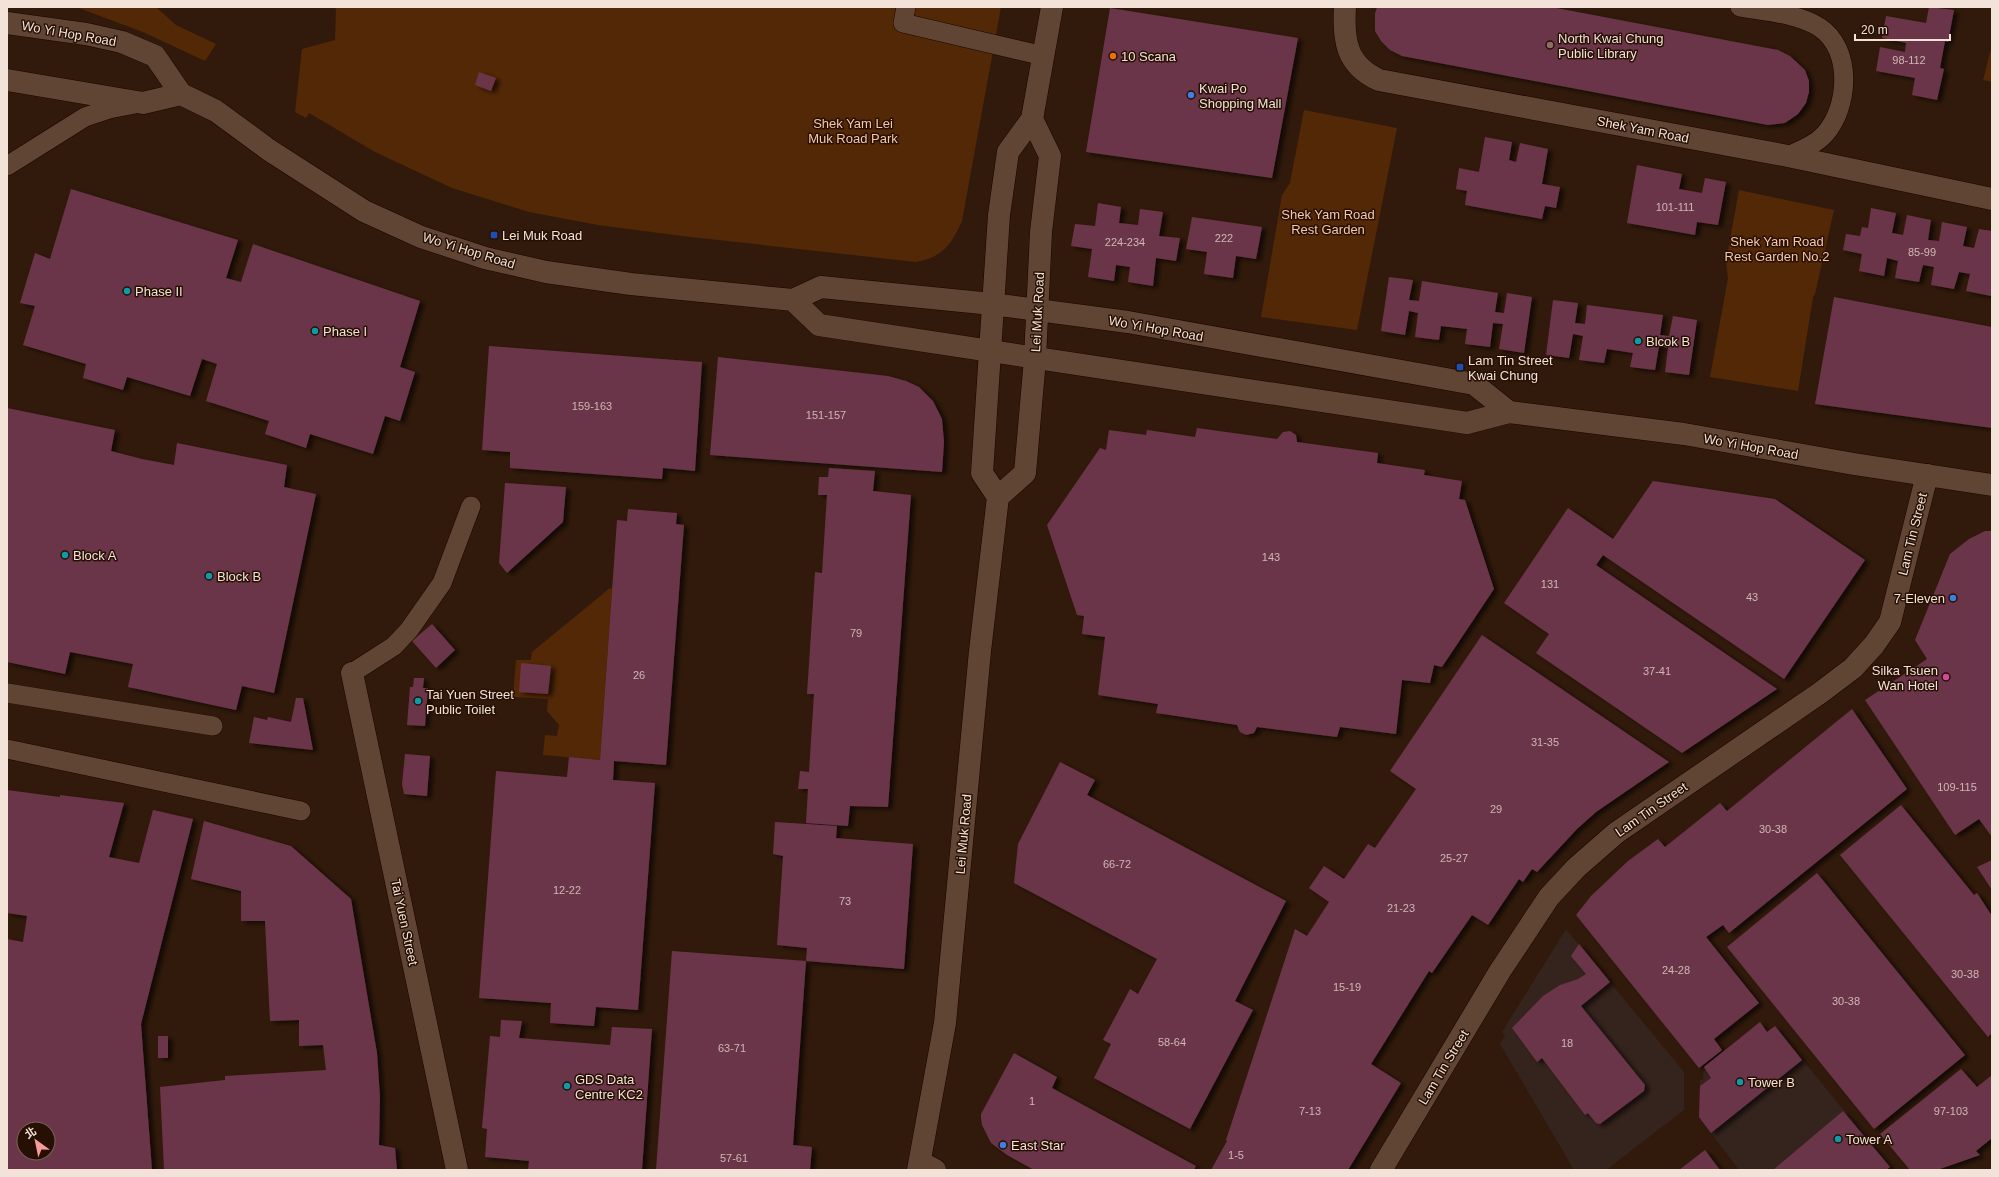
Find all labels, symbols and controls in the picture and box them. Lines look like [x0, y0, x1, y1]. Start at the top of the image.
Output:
scale bar [1855, 16, 1950, 42]
street label: Wo Yi Hop Road [20, 18, 117, 49]
text: 20 m [1861, 23, 1888, 37]
place label: North Kwai Chung Public Library [1558, 31, 1664, 61]
marker: North Kwai Chung Public Library [1545, 40, 1555, 50]
place label: 10 Scana [1121, 49, 1177, 64]
marker: 10 Scana [1108, 51, 1118, 61]
house number: 98-112 [1892, 54, 1926, 66]
place label: Kwai Po Shopping Mall [1199, 81, 1281, 111]
marker: Kwai Po Shopping Mall [1186, 90, 1196, 100]
street label: Shek Yam Road [1596, 113, 1690, 146]
park label: Shek Yam Lei Muk Road Park [808, 116, 898, 146]
house number: 101-111 [1656, 201, 1694, 213]
park label: Shek Yam Road Rest Garden [1281, 207, 1375, 237]
place label: Lei Muk Road [502, 228, 582, 243]
street label: Wo Yi Hop Road [421, 229, 517, 272]
marker: Lei Muk Road [489, 230, 499, 240]
house number: 222 [1215, 232, 1233, 244]
park label: Shek Yam Road Rest Garden No.2 [1725, 234, 1829, 264]
house number: 224-234 [1105, 236, 1145, 248]
house number: 85-99 [1908, 246, 1936, 258]
street label: Lei Muk Road [1028, 272, 1047, 352]
place label: Phase II [135, 284, 183, 299]
marker: Phase II [122, 286, 132, 296]
street label: Wo Yi Hop Road [1107, 313, 1204, 344]
place label: Phase I [323, 324, 367, 339]
marker: Phase I [310, 326, 320, 336]
place label: Blcok B [1646, 334, 1690, 349]
marker: Blcok B [1633, 336, 1643, 346]
place label: Lam Tin Street Kwai Chung [1468, 353, 1553, 383]
marker: Lam Tin Street Kwai Chung [1455, 362, 1465, 372]
house number: 159-163 [572, 400, 612, 412]
house number: 151-157 [806, 409, 846, 421]
street label: Wo Yi Hop Road [1702, 431, 1799, 462]
street label: Lam Tin Street [1895, 491, 1930, 577]
place label: Block A [73, 548, 117, 563]
marker: Block A [60, 550, 70, 560]
house number: 143 [1262, 551, 1280, 563]
place label: Block B [217, 569, 261, 584]
marker: Block B [204, 571, 214, 581]
house number: 131 [1541, 578, 1559, 590]
house number: 43 [1746, 591, 1758, 603]
place label: 7-Eleven [1894, 591, 1945, 606]
marker: 7-Eleven [1948, 593, 1958, 603]
house number: 79 [850, 627, 862, 639]
place label: Silka Tsuen Wan Hotel [1872, 663, 1938, 693]
house number: 37-41 [1643, 665, 1671, 677]
house number: 26 [633, 669, 645, 681]
marker: Silka Tsuen Wan Hotel [1941, 672, 1951, 682]
place label: Tai Yuen Street Public Toilet [426, 687, 514, 717]
marker: Tai Yuen Street Public Toilet [413, 696, 423, 706]
house number: 31-35 [1531, 736, 1559, 748]
street label: Lam Tin Street [1612, 779, 1691, 840]
house number: 109-115 [1937, 781, 1977, 793]
street label: Lei Muk Road [953, 793, 974, 875]
house number: 29 [1490, 803, 1502, 815]
house number: 30-38 [1759, 823, 1787, 835]
house number: 25-27 [1440, 852, 1468, 864]
house number: 66-72 [1103, 858, 1131, 870]
street label: Tai Yuen Street [388, 878, 421, 967]
house number: 12-22 [553, 884, 581, 896]
house number: 73 [839, 895, 851, 907]
house number: 21-23 [1387, 902, 1415, 914]
house number: 24-28 [1662, 964, 1690, 976]
house number: 30-38 [1951, 968, 1979, 980]
house number: 15-19 [1333, 981, 1361, 993]
house number: 30-38 [1832, 995, 1860, 1007]
street label: Lam Tin Street [1415, 1027, 1472, 1107]
house number: 58-64 [1158, 1036, 1186, 1048]
house number: 18 [1561, 1037, 1573, 1049]
house number: 63-71 [718, 1042, 746, 1054]
place label: GDS Data Centre KC2 [575, 1072, 643, 1102]
place label: Tower B [1748, 1075, 1795, 1090]
marker: Tower B [1735, 1077, 1745, 1087]
marker: GDS Data Centre KC2 [562, 1081, 572, 1091]
house number: 1 [1029, 1095, 1035, 1107]
house number: 7-13 [1299, 1105, 1321, 1117]
house number: 97-103 [1934, 1105, 1968, 1117]
north arrow [16, 1121, 56, 1161]
text: 北 [23, 1125, 38, 1141]
place label: Tower A [1846, 1132, 1893, 1147]
marker: Tower A [1833, 1134, 1843, 1144]
place label: East Star [1011, 1138, 1065, 1153]
marker: East Star [998, 1140, 1008, 1150]
house number: 1-5 [1228, 1149, 1244, 1161]
house number: 57-61 [720, 1152, 748, 1164]

